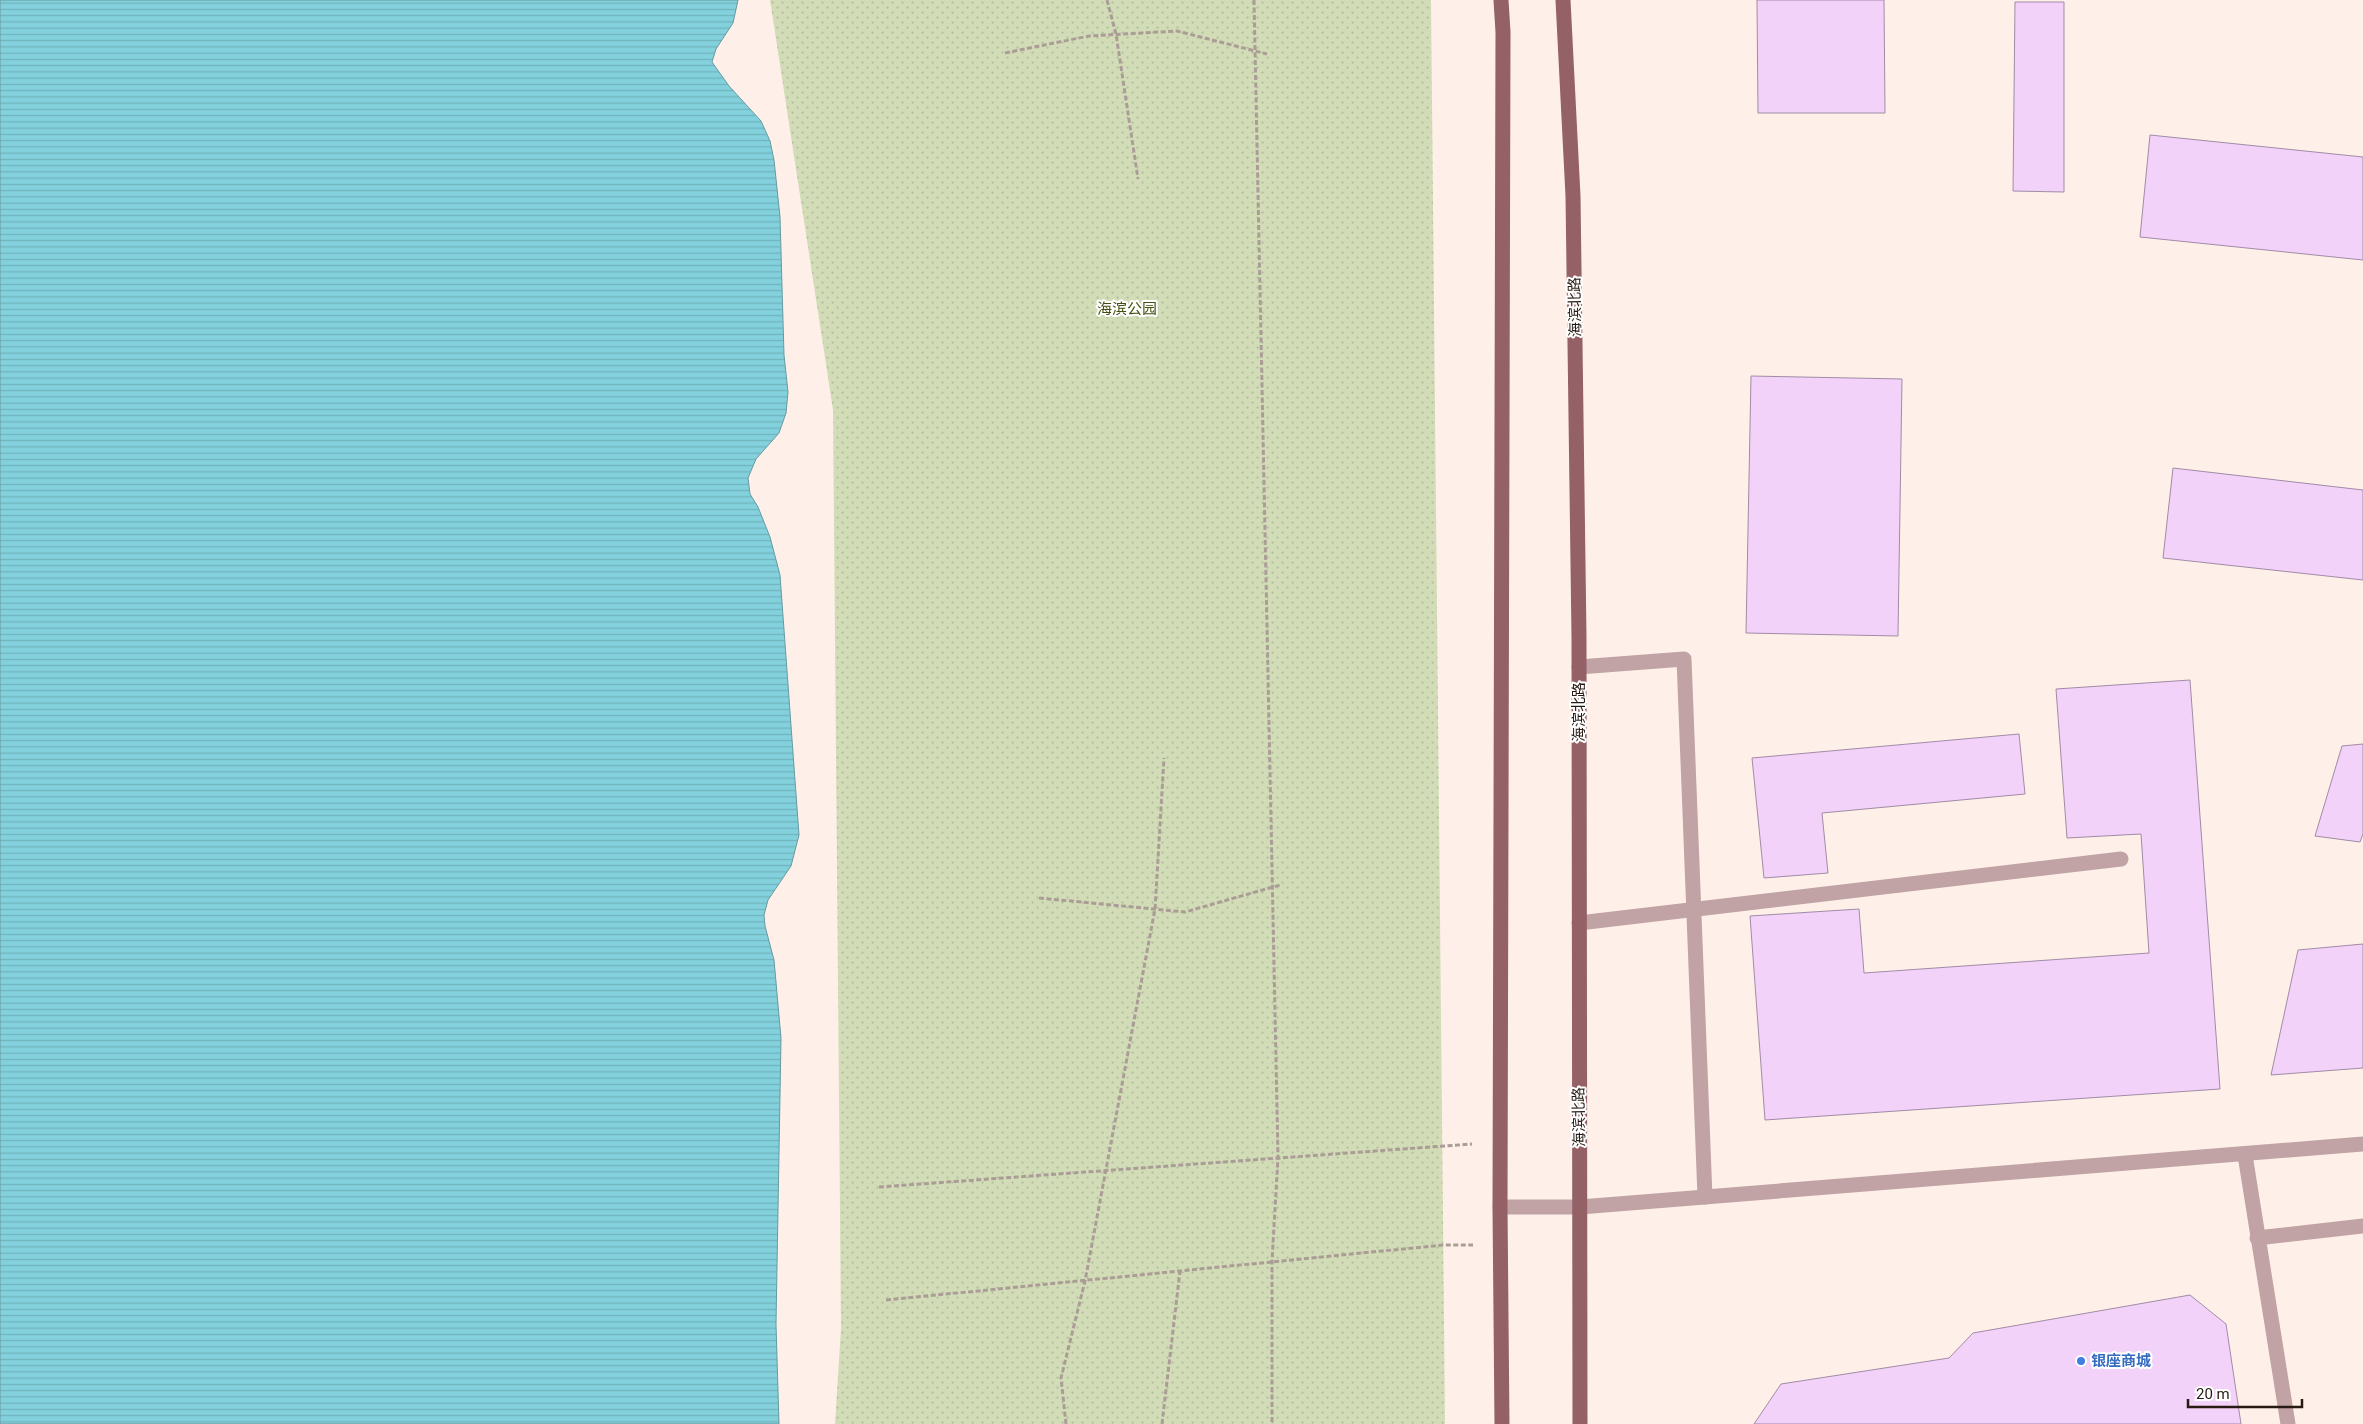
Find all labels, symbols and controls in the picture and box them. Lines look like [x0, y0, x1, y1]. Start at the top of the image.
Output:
street label: 海滨北路 [1565, 277, 1585, 337]
park label: 海滨公园 [1097, 300, 1157, 318]
street label: 海滨北路 [1570, 682, 1588, 742]
street label: 海滨北路 [1569, 1087, 1589, 1147]
place label: 银座商城 [2091, 1352, 2151, 1370]
marker: 银座商城 [2075, 1355, 2087, 1367]
scale bar [2188, 1376, 2302, 1408]
text: 20 m [2196, 1385, 2230, 1403]

